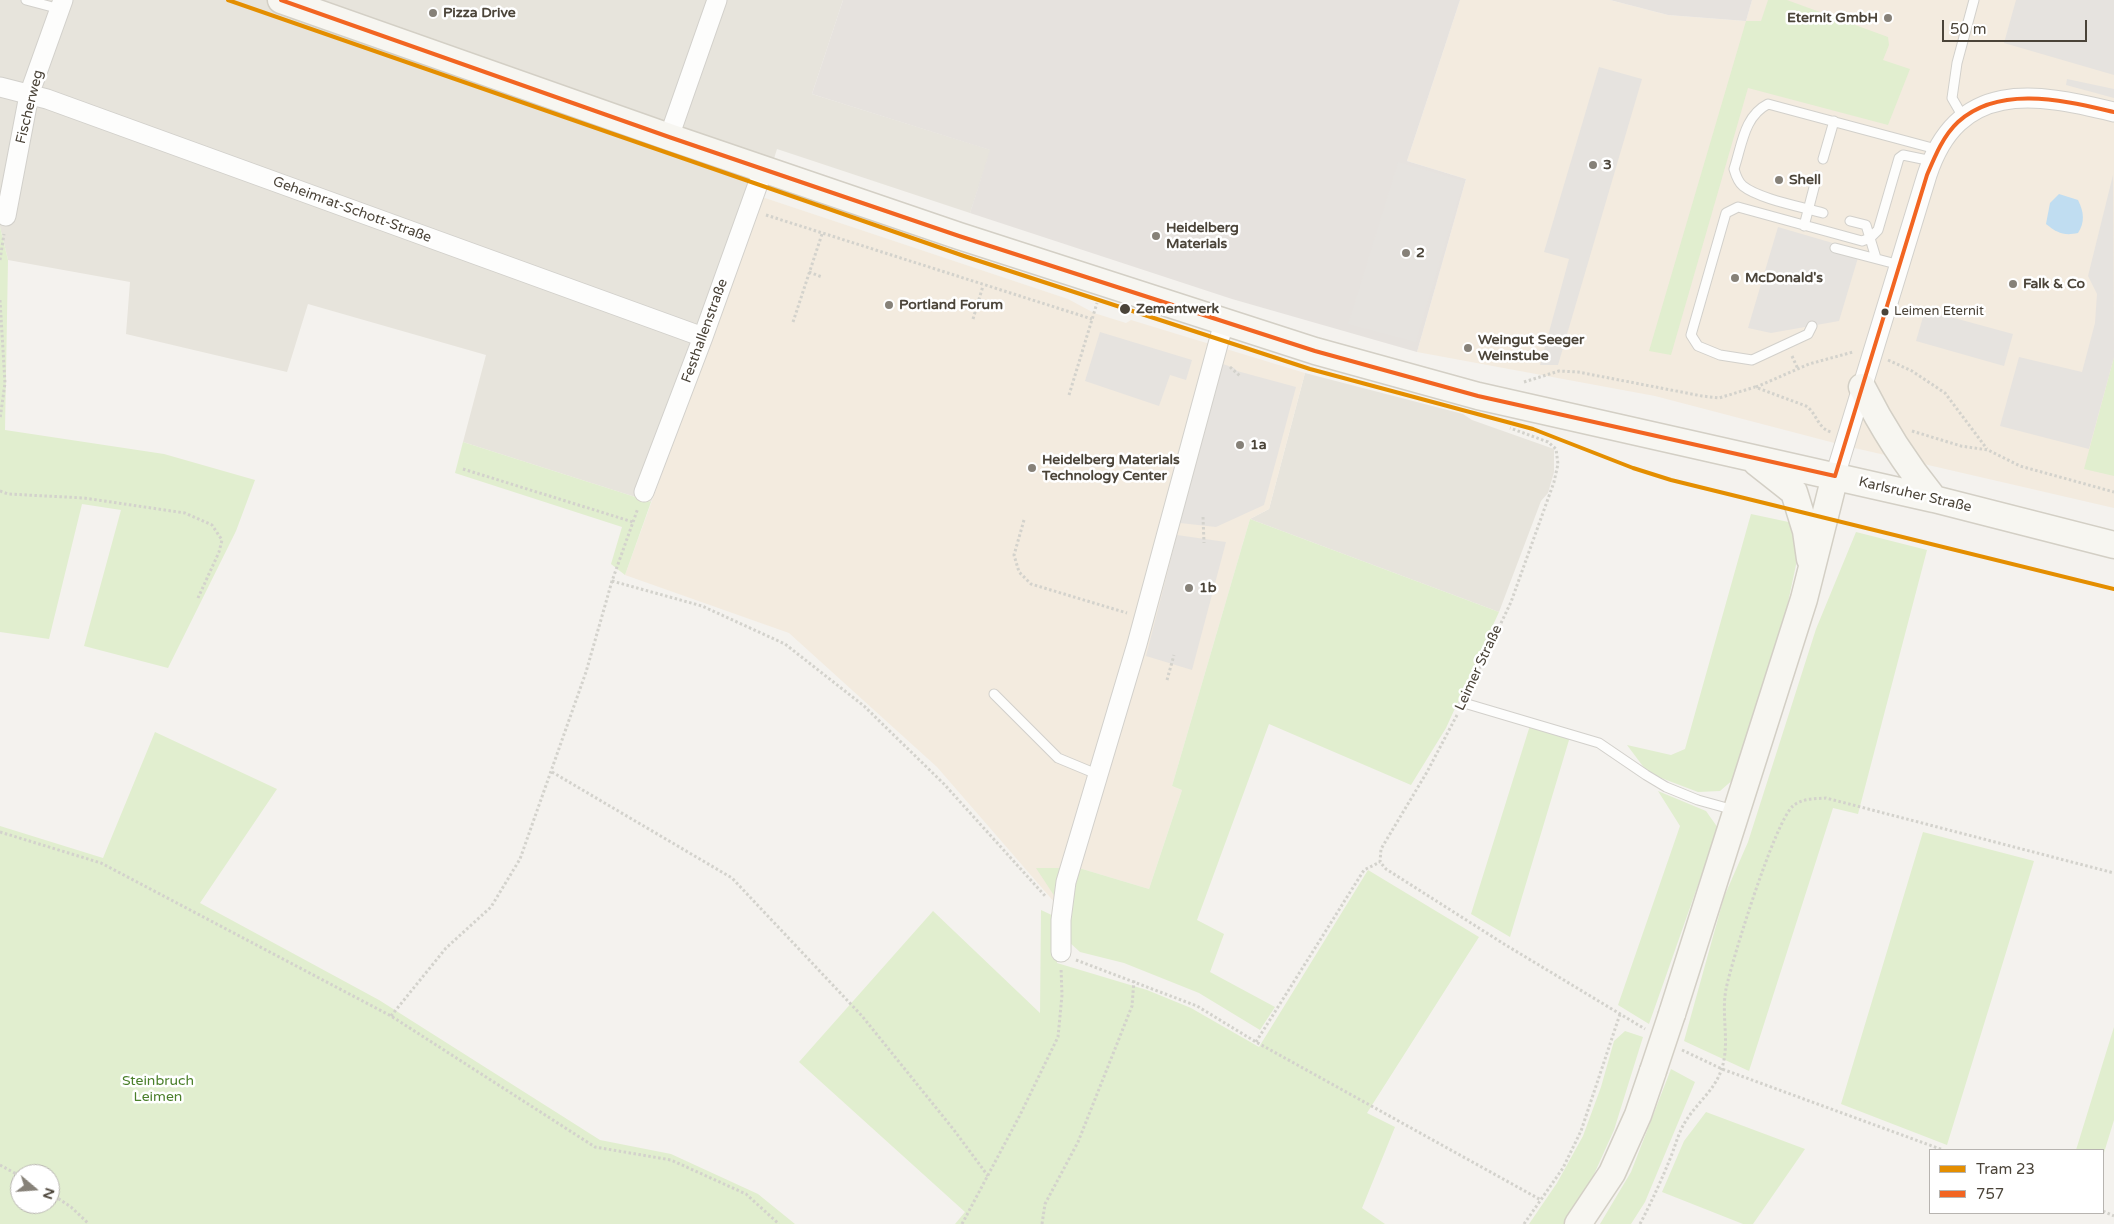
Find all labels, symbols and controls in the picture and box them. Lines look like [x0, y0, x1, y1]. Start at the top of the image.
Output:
place label: Pizza Drive [443, 5, 516, 21]
marker: Pizza Drive [427, 7, 439, 19]
place label: Eternit GmbH [1787, 10, 1878, 26]
scale bar [1944, 10, 2089, 42]
marker: Eternit GmbH [1882, 12, 1894, 24]
text: 50 m [1950, 20, 1987, 38]
street label: Fischerweg [13, 68, 47, 146]
place label: 3 [1603, 157, 1612, 173]
marker: 3 [1587, 159, 1599, 171]
place label: Shell [1789, 172, 1821, 188]
street label: Geheimrat-Schott-Straße [270, 173, 434, 247]
marker: Shell [1773, 174, 1785, 186]
place label: Heidelberg Materials [1166, 220, 1239, 252]
marker: Heidelberg Materials [1150, 230, 1162, 242]
place label: 2 [1416, 245, 1425, 261]
marker: 2 [1400, 247, 1412, 259]
place label: McDonald's [1745, 270, 1823, 286]
marker: McDonald's [1729, 272, 1741, 284]
place label: Falk & Co [2023, 276, 2085, 292]
street label: Festhallenstraße [678, 277, 732, 385]
marker: Falk & Co [2007, 278, 2019, 290]
place label: Portland Forum [899, 297, 1003, 313]
marker: Portland Forum [883, 299, 895, 311]
place label: Zementwerk [1136, 301, 1219, 317]
marker: Zementwerk [1118, 302, 1132, 316]
place label: Leimen Eternit [1894, 304, 1984, 320]
marker: Leimen Eternit [1880, 307, 1890, 317]
place label: Weingut Seeger Weinstube [1478, 332, 1584, 364]
marker: Weingut Seeger Weinstube [1462, 342, 1474, 354]
place label: 1a [1250, 437, 1267, 453]
marker: 1a [1234, 439, 1246, 451]
place label: Heidelberg Materials Technology Center [1042, 452, 1180, 484]
marker: Heidelberg Materials Technology Center [1026, 462, 1038, 474]
street label: Karlsruher Straße [1857, 474, 1973, 516]
place label: 1b [1199, 580, 1217, 596]
marker: 1b [1183, 582, 1195, 594]
street label: Leimer Straße [1452, 622, 1506, 714]
park label: Steinbruch Leimen [122, 1073, 194, 1106]
legend [1929, 1149, 2104, 1214]
text: Tram 23 [1976, 1160, 2035, 1178]
north arrow [10, 1164, 60, 1214]
text: 757 [1976, 1185, 2004, 1203]
text: N [39, 1186, 59, 1201]

